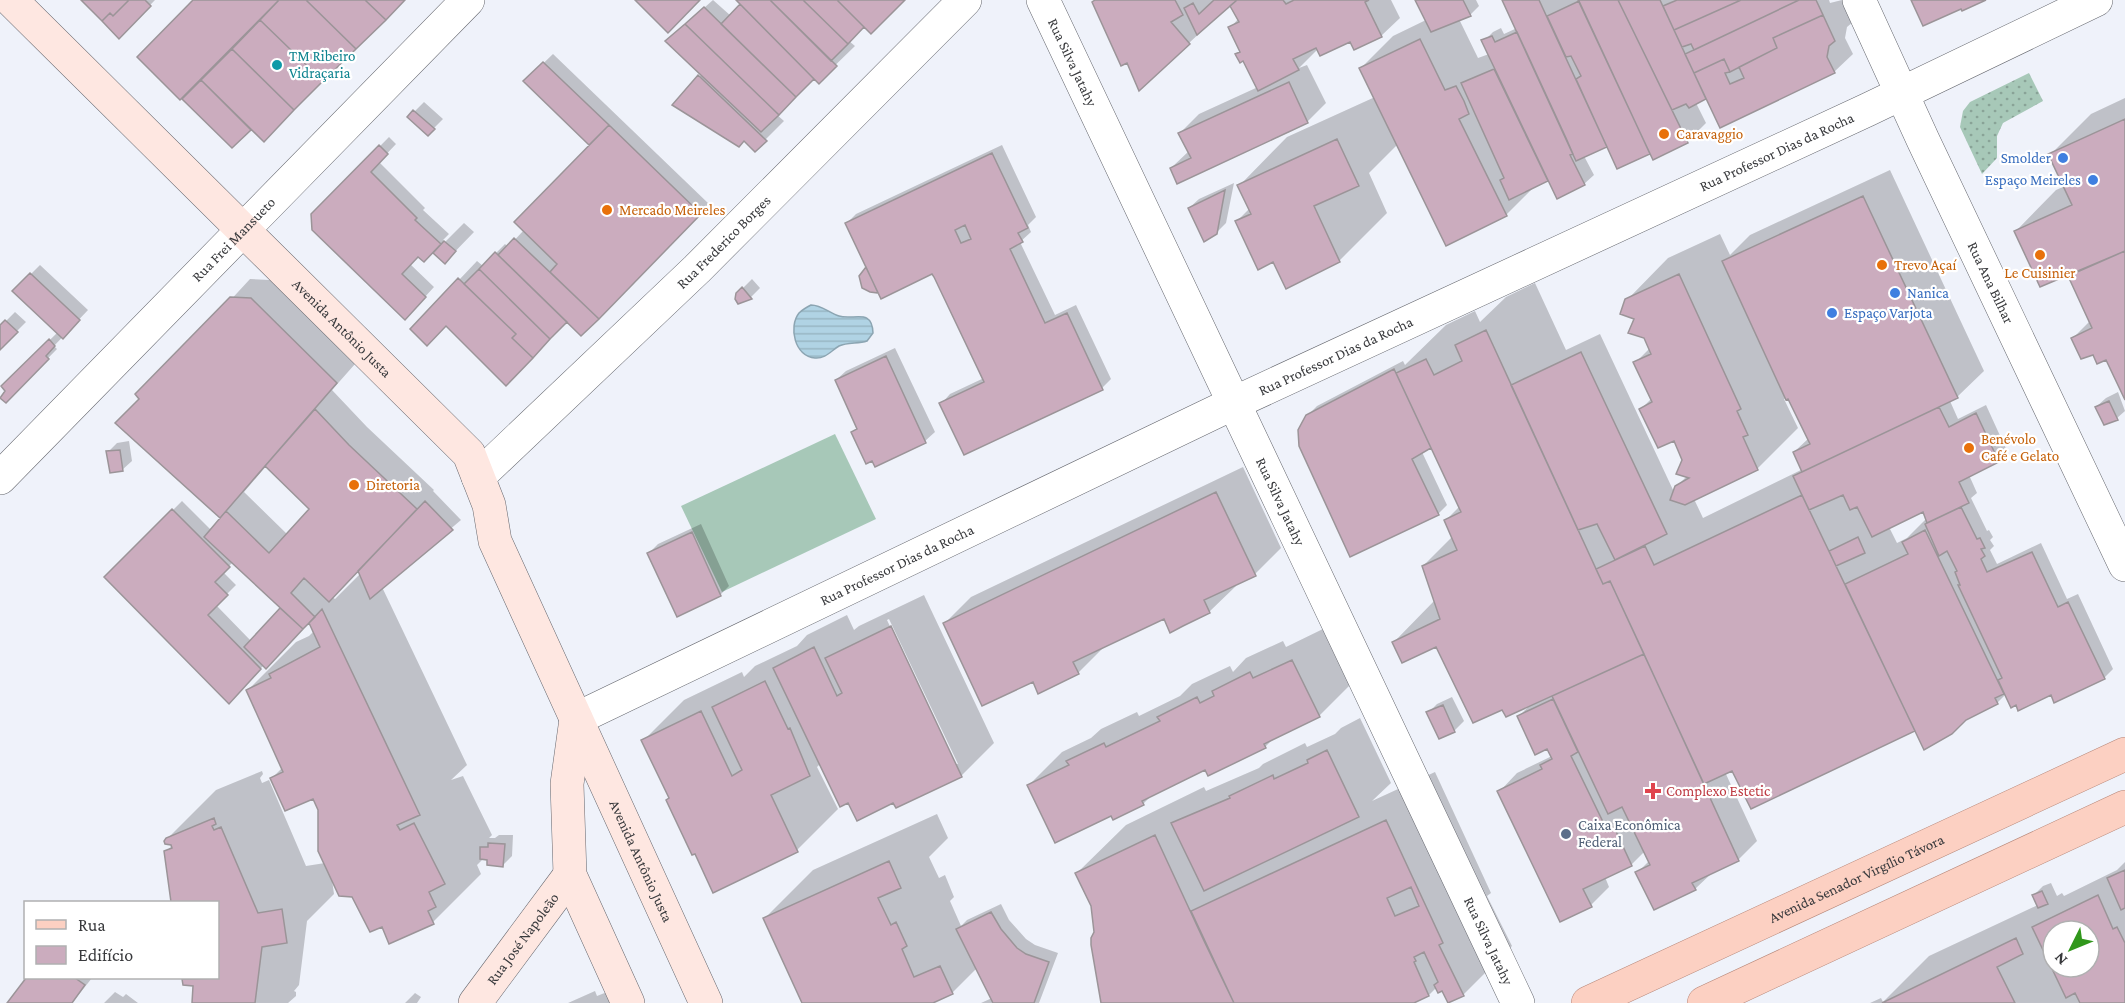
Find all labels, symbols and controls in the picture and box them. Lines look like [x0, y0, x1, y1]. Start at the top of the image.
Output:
street label: Rua Silva Jatahy [1045, 16, 1100, 109]
place label: TM Ribeiro Vidraçaria [289, 48, 355, 82]
marker: TM Ribeiro Vidraçaria [270, 58, 284, 72]
street label: Rua Professor Dias da Rocha [1697, 109, 1856, 194]
place label: Caravaggio [1676, 126, 1743, 143]
marker: Caravaggio [1657, 127, 1671, 141]
place label: Smolder [2001, 150, 2052, 166]
marker: Smolder [2056, 151, 2070, 165]
place label: Espaço Meireles [1985, 172, 2081, 189]
marker: Espaço Meireles [2086, 173, 2100, 187]
street label: Rua Frederico Borges [674, 192, 774, 292]
street label: Rua Frei Mansueto [189, 194, 278, 285]
place label: Mercado Meireles [619, 202, 725, 218]
marker: Mercado Meireles [600, 203, 614, 217]
street label: Rua Ana Bilhar [1965, 239, 2017, 327]
marker: Le Cuisinier [2033, 248, 2047, 262]
place label: Trevo Açaí [1894, 257, 1957, 274]
marker: Trevo Açaí [1875, 258, 1889, 272]
place label: Le Cuisinier [2004, 265, 2076, 281]
street label: Avenida Antônio Justa [289, 276, 395, 380]
place label: Nanica [1907, 285, 1949, 301]
marker: Nanica [1888, 286, 1902, 300]
place label: Espaço Varjota [1844, 305, 1932, 322]
marker: Espaço Varjota [1825, 306, 1839, 320]
street label: Rua Professor Dias da Rocha [1256, 313, 1415, 399]
place label: Benévolo Café e Gelato [1981, 431, 2059, 464]
marker: Benévolo Café e Gelato [1962, 441, 1976, 455]
street label: Rua Silva Jatahy [1253, 455, 1308, 549]
place label: Diretoria [366, 477, 420, 493]
marker: Diretoria [347, 478, 361, 492]
street label: Rua Professor Dias da Rocha [818, 521, 976, 609]
marker: Complexo Estetic [1644, 782, 1662, 800]
place label: Complexo Estetic [1666, 783, 1771, 800]
street label: Avenida Antônio Justa [606, 797, 676, 925]
place label: Caixa Econômica Federal [1578, 817, 1681, 850]
marker: Caixa Econômica Federal [1559, 827, 1573, 841]
street label: Avenida Senador Virgílio Távora [1767, 831, 1947, 926]
street label: Rua José Napoleão [483, 890, 562, 988]
street label: Rua Silva Jatahy [1461, 894, 1516, 988]
legend [24, 901, 219, 979]
text: Rua [78, 915, 106, 935]
north arrow [2041, 919, 2101, 979]
text: Edifício [78, 945, 133, 965]
text: N [2050, 949, 2070, 969]

